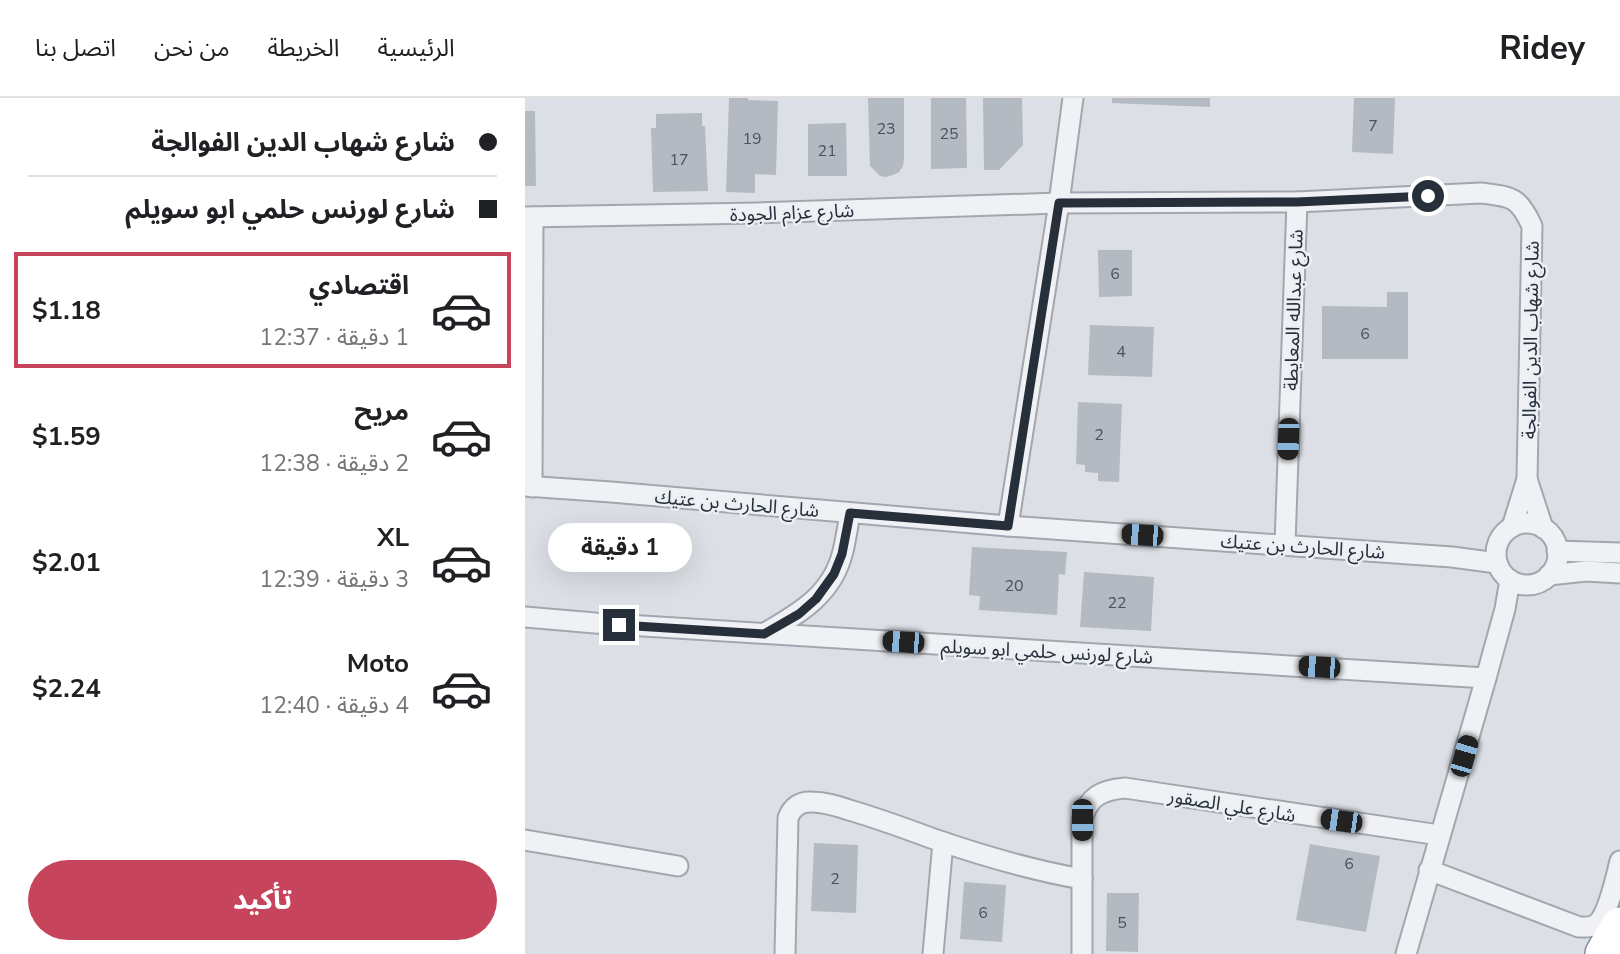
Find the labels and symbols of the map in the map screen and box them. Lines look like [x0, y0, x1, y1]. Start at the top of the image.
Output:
house number: 7 [1368, 115, 1378, 137]
house number: 23 [876, 118, 896, 140]
house number: 25 [939, 123, 959, 145]
house number: 19 [742, 128, 762, 150]
house number: 21 [817, 140, 837, 162]
house number: 17 [669, 149, 689, 171]
route start [1412, 180, 1444, 212]
street label: شارع عزام الجودة [729, 198, 855, 229]
street label: شارع عبدالله المعايطة [1278, 229, 1310, 391]
street label: شارع شهاب الدين الفوالجة [1516, 241, 1546, 439]
house number: 6 [1110, 263, 1120, 285]
house number: 6 [1360, 323, 1370, 345]
house number: 4 [1116, 341, 1126, 363]
car [1277, 418, 1300, 460]
house number: 2 [1094, 424, 1104, 446]
street label: شارع الحارث بن عتيك [654, 484, 820, 524]
car [1121, 523, 1164, 547]
callout: 1 دقيقة [547, 524, 691, 573]
street label: شارع الحارث بن عتيك [1220, 528, 1386, 566]
house number: 20 [1004, 575, 1024, 597]
house number: 22 [1107, 592, 1127, 614]
route end [603, 609, 635, 641]
car [882, 630, 925, 654]
street label: شارع لورنس حلمي ابو سويلم [940, 633, 1154, 672]
car [1298, 655, 1341, 679]
car [1449, 733, 1480, 779]
street label: شارع علي الصقور [1165, 783, 1298, 830]
car [1072, 799, 1093, 841]
car [1319, 808, 1364, 834]
house number: 6 [1344, 853, 1354, 875]
house number: 2 [830, 868, 840, 890]
house number: 6 [978, 902, 988, 924]
house number: 5 [1117, 912, 1127, 934]

